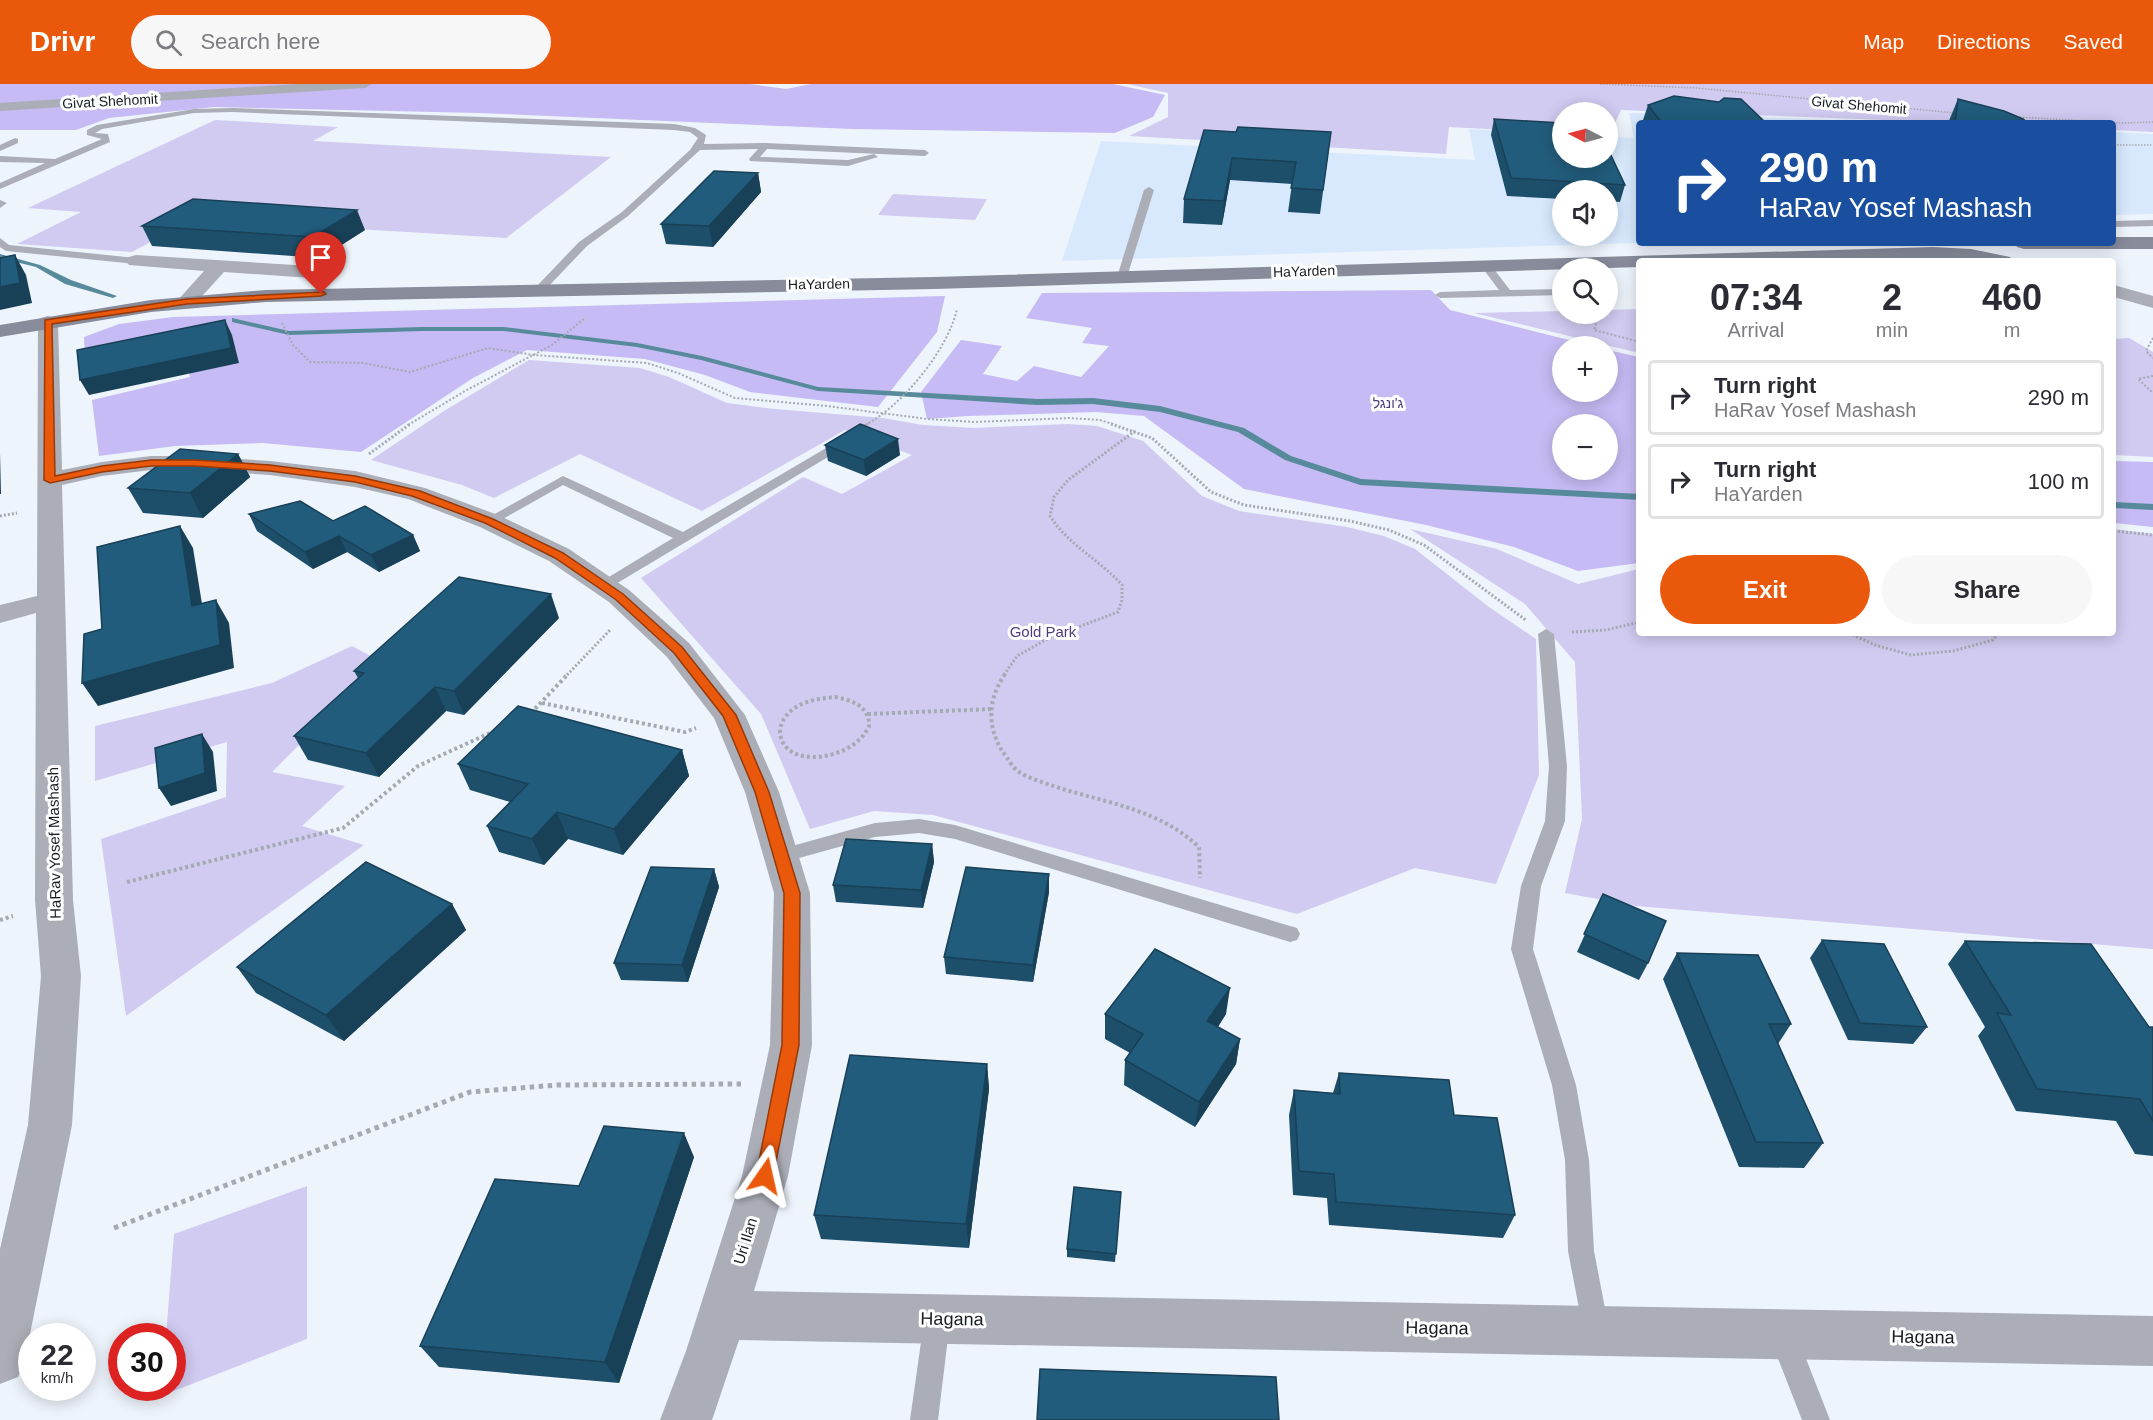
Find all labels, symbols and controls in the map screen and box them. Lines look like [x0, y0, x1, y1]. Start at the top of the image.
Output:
search box [131, 15, 551, 69]
text: Drivr [30, 26, 95, 57]
icon: search [152, 26, 185, 59]
text: Search here [200, 29, 320, 54]
text: Map [1863, 30, 1904, 53]
text: Directions [1937, 30, 2030, 53]
text: Saved [2063, 30, 2123, 53]
street label: Givat Shehomit [62, 91, 158, 111]
street label: Givat Shehomit [1811, 93, 1907, 117]
north arrow [1552, 102, 1618, 168]
map controls [1552, 102, 1618, 480]
icon: right [1660, 144, 1738, 222]
text: 290 m [1759, 144, 1878, 191]
button: sound [1552, 180, 1618, 246]
text: HaRav Yosef Mashash [1759, 193, 2032, 223]
pin [295, 232, 346, 294]
icon: arrive [304, 241, 337, 274]
button: search [1552, 258, 1618, 324]
street label: HaYarden [1273, 262, 1335, 280]
street label: HaYarden [788, 275, 850, 293]
text: 07:34 [1710, 277, 1802, 318]
text: 2 [1882, 277, 1902, 318]
text: 460 [1982, 277, 2042, 318]
text: Arrival [1728, 319, 1784, 341]
text: min [1876, 319, 1908, 341]
text: m [2004, 319, 2020, 341]
button: + [1552, 336, 1618, 402]
text: Turn right [1714, 373, 1816, 398]
icon: right [1663, 381, 1696, 414]
text: 290 m [2028, 385, 2089, 410]
park label: ג'ונגל [1373, 395, 1403, 411]
text: HaRav Yosef Mashash [1714, 399, 1916, 421]
button: − [1552, 414, 1618, 480]
text: Turn right [1714, 457, 1816, 482]
icon: right [1663, 465, 1696, 498]
text: 100 m [2028, 469, 2089, 494]
text: HaYarden [1714, 483, 1803, 505]
button: Exit [1660, 555, 1870, 624]
button: Share [1882, 555, 2092, 624]
park label: Gold Park [1010, 623, 1077, 640]
street label: HaRav Yosef Mashash [44, 767, 64, 919]
position arrow [733, 1144, 797, 1208]
street label: Uri Ilan [730, 1216, 760, 1266]
street label: Hagana [920, 1308, 985, 1330]
street label: Hagana [1405, 1317, 1470, 1339]
speed limit sign: 30 [108, 1323, 186, 1401]
street label: Hagana [1891, 1326, 1956, 1348]
text: 22 [40, 1338, 74, 1371]
text: km/h [41, 1369, 73, 1386]

